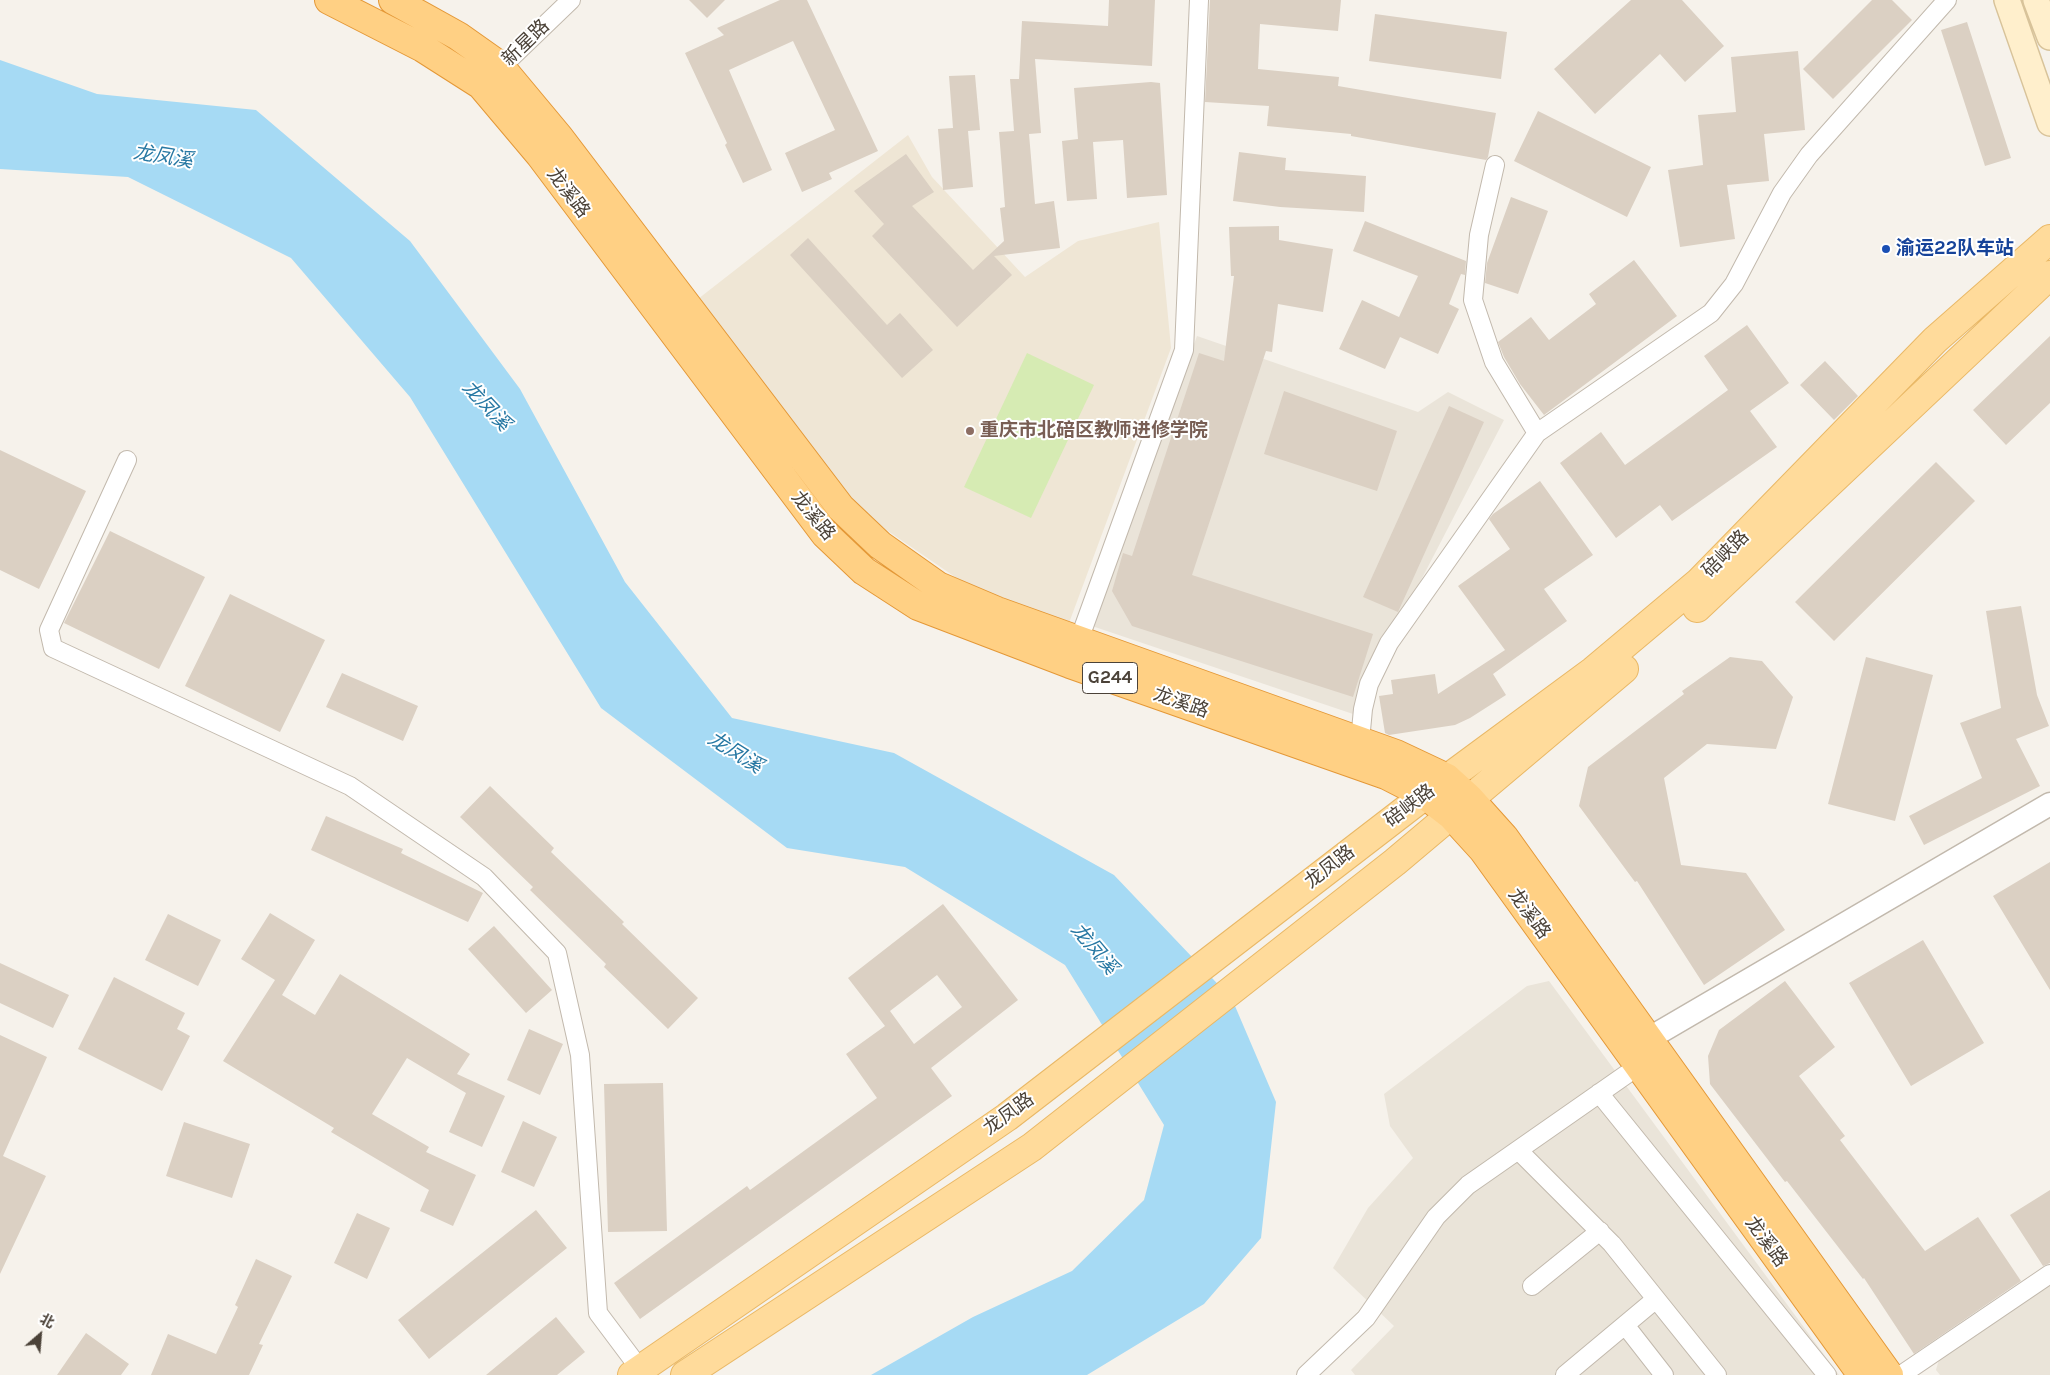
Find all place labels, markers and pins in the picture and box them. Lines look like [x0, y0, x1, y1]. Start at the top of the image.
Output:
place label: 渝运22队车站 [1896, 238, 2014, 260]
marker: 渝运22队车站 [1880, 243, 1892, 255]
place label: 重庆市北碚区教师进修学院 [980, 420, 1208, 442]
marker: 重庆市北碚区教师进修学院 [964, 425, 976, 437]

